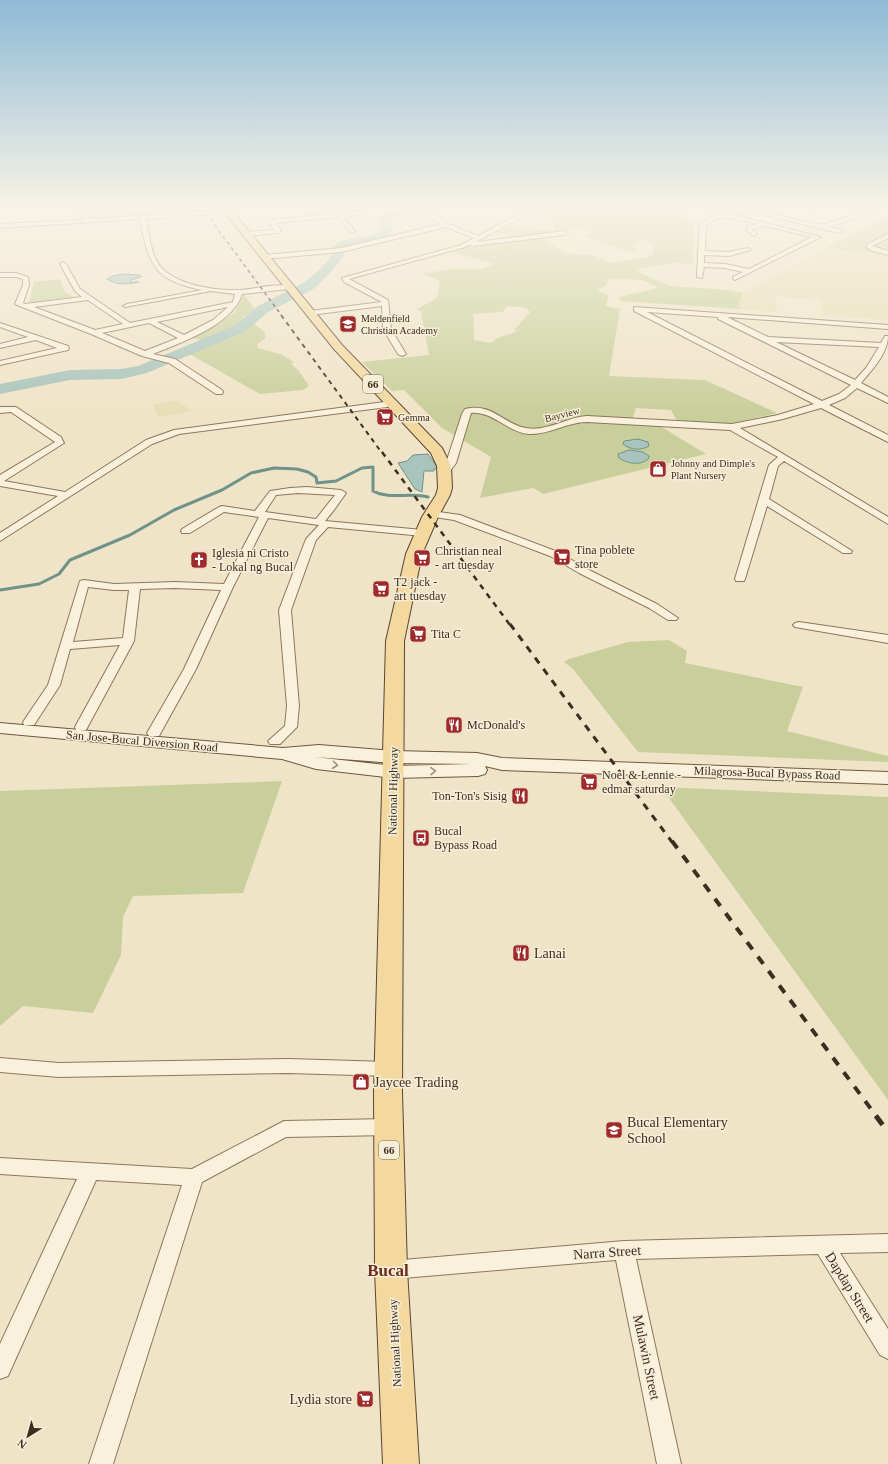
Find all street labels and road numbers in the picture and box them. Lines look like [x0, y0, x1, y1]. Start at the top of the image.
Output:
road number: 66 [363, 375, 383, 393]
street label: Bayview [544, 405, 581, 424]
street label: San Jose-Bucal Diversion Road [66, 727, 218, 755]
street label: National Highway [385, 747, 401, 835]
street label: Milagrosa-Bucal Bypass Road [693, 763, 841, 783]
road number: 66 [379, 1141, 399, 1159]
street label: Narra Street [573, 1243, 642, 1262]
street label: Dapdap Street [822, 1249, 877, 1325]
street label: National Highway [386, 1299, 404, 1387]
street label: Mulawin Street [630, 1313, 663, 1401]

